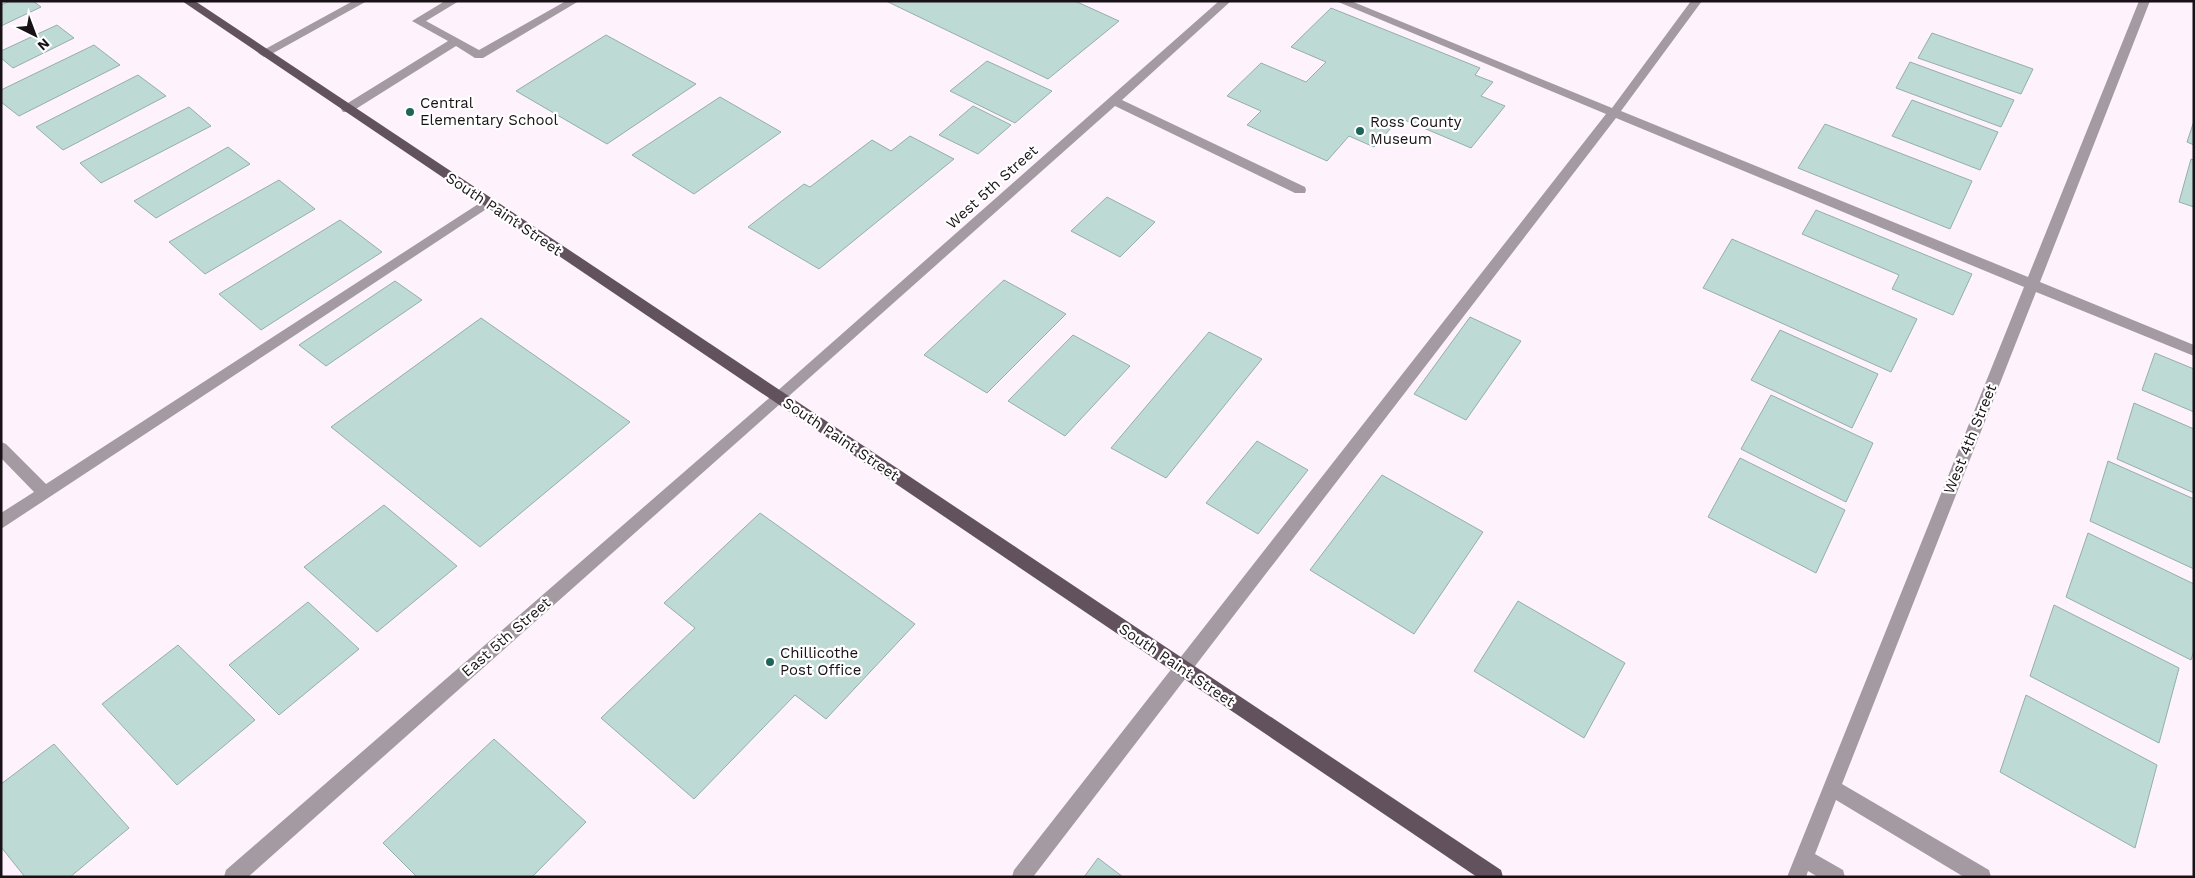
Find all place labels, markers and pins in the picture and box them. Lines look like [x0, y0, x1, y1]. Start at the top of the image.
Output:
place label: Central Elementary School [420, 94, 559, 129]
marker: Central Elementary School [404, 106, 416, 118]
place label: Ross County Museum [1370, 113, 1462, 148]
marker: Ross County Museum [1354, 125, 1366, 137]
place label: Chillicothe Post Office [780, 644, 861, 679]
marker: Chillicothe Post Office [764, 656, 776, 668]

